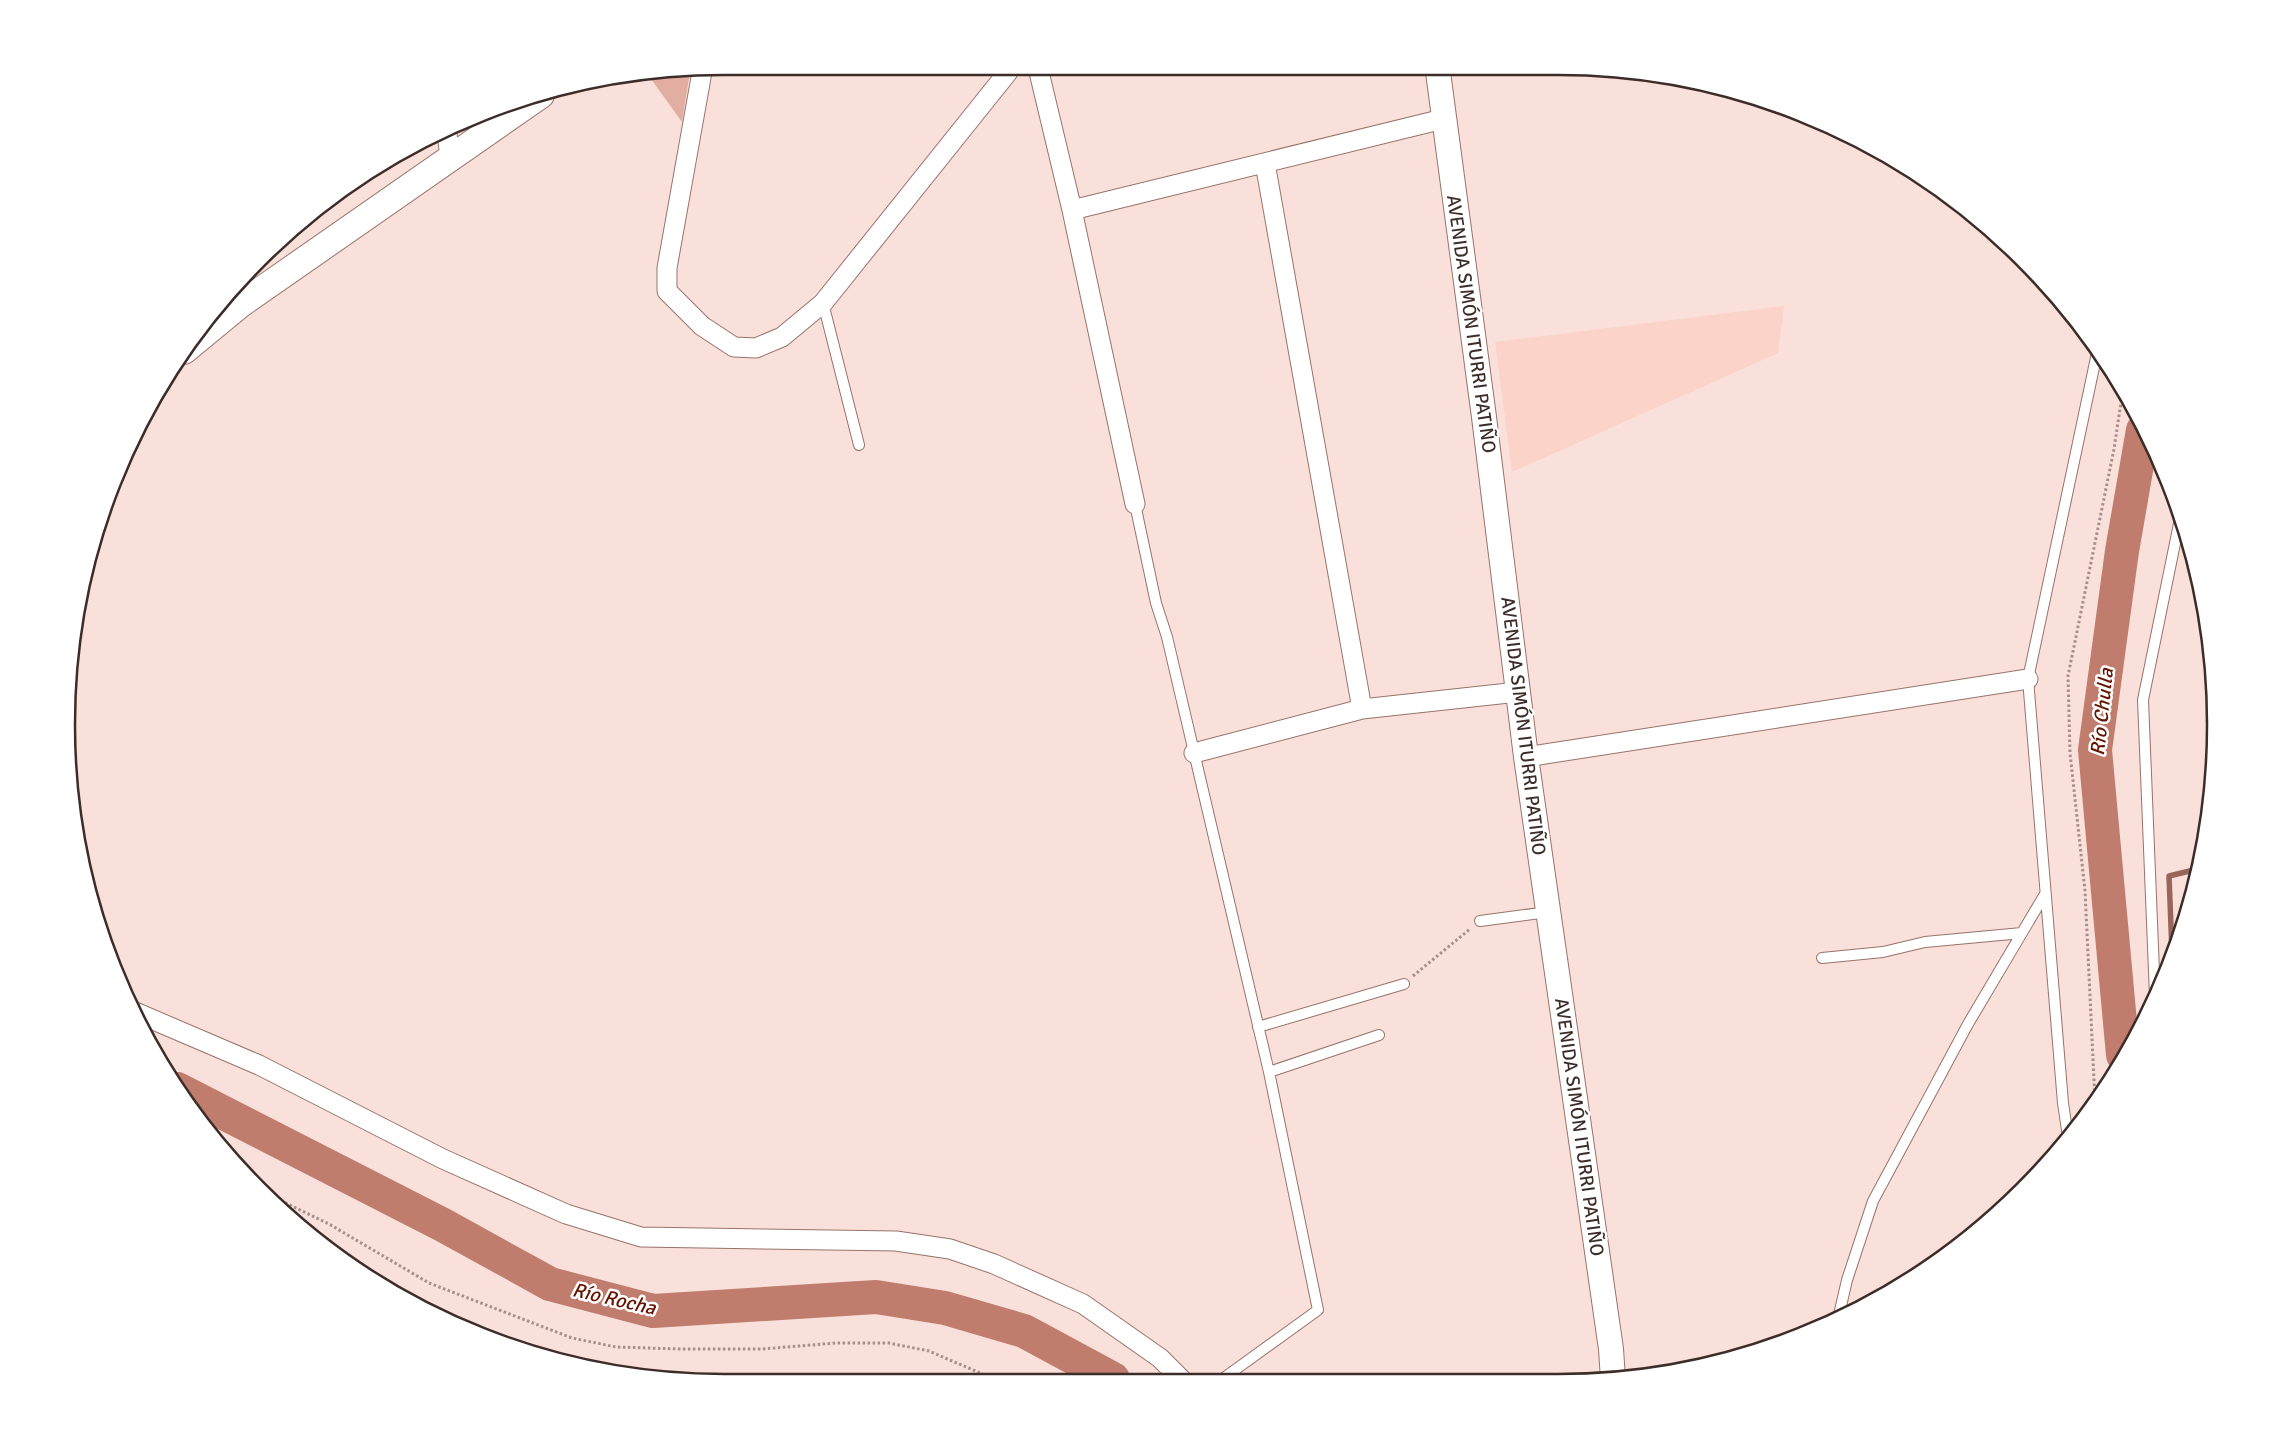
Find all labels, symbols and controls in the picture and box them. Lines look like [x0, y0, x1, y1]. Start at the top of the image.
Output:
street label: AVENIDA SIMÓN ITURRI PATIÑO [1441, 193, 1501, 455]
street label: AVENIDA SIMÓN ITURRI PATIÑO [1495, 595, 1551, 857]
water label: Río Chulla [2085, 666, 2119, 757]
street label: AVENIDA SIMÓN ITURRI PATIÑO [1549, 996, 1609, 1258]
water label: Río Rocha [570, 1277, 659, 1321]

